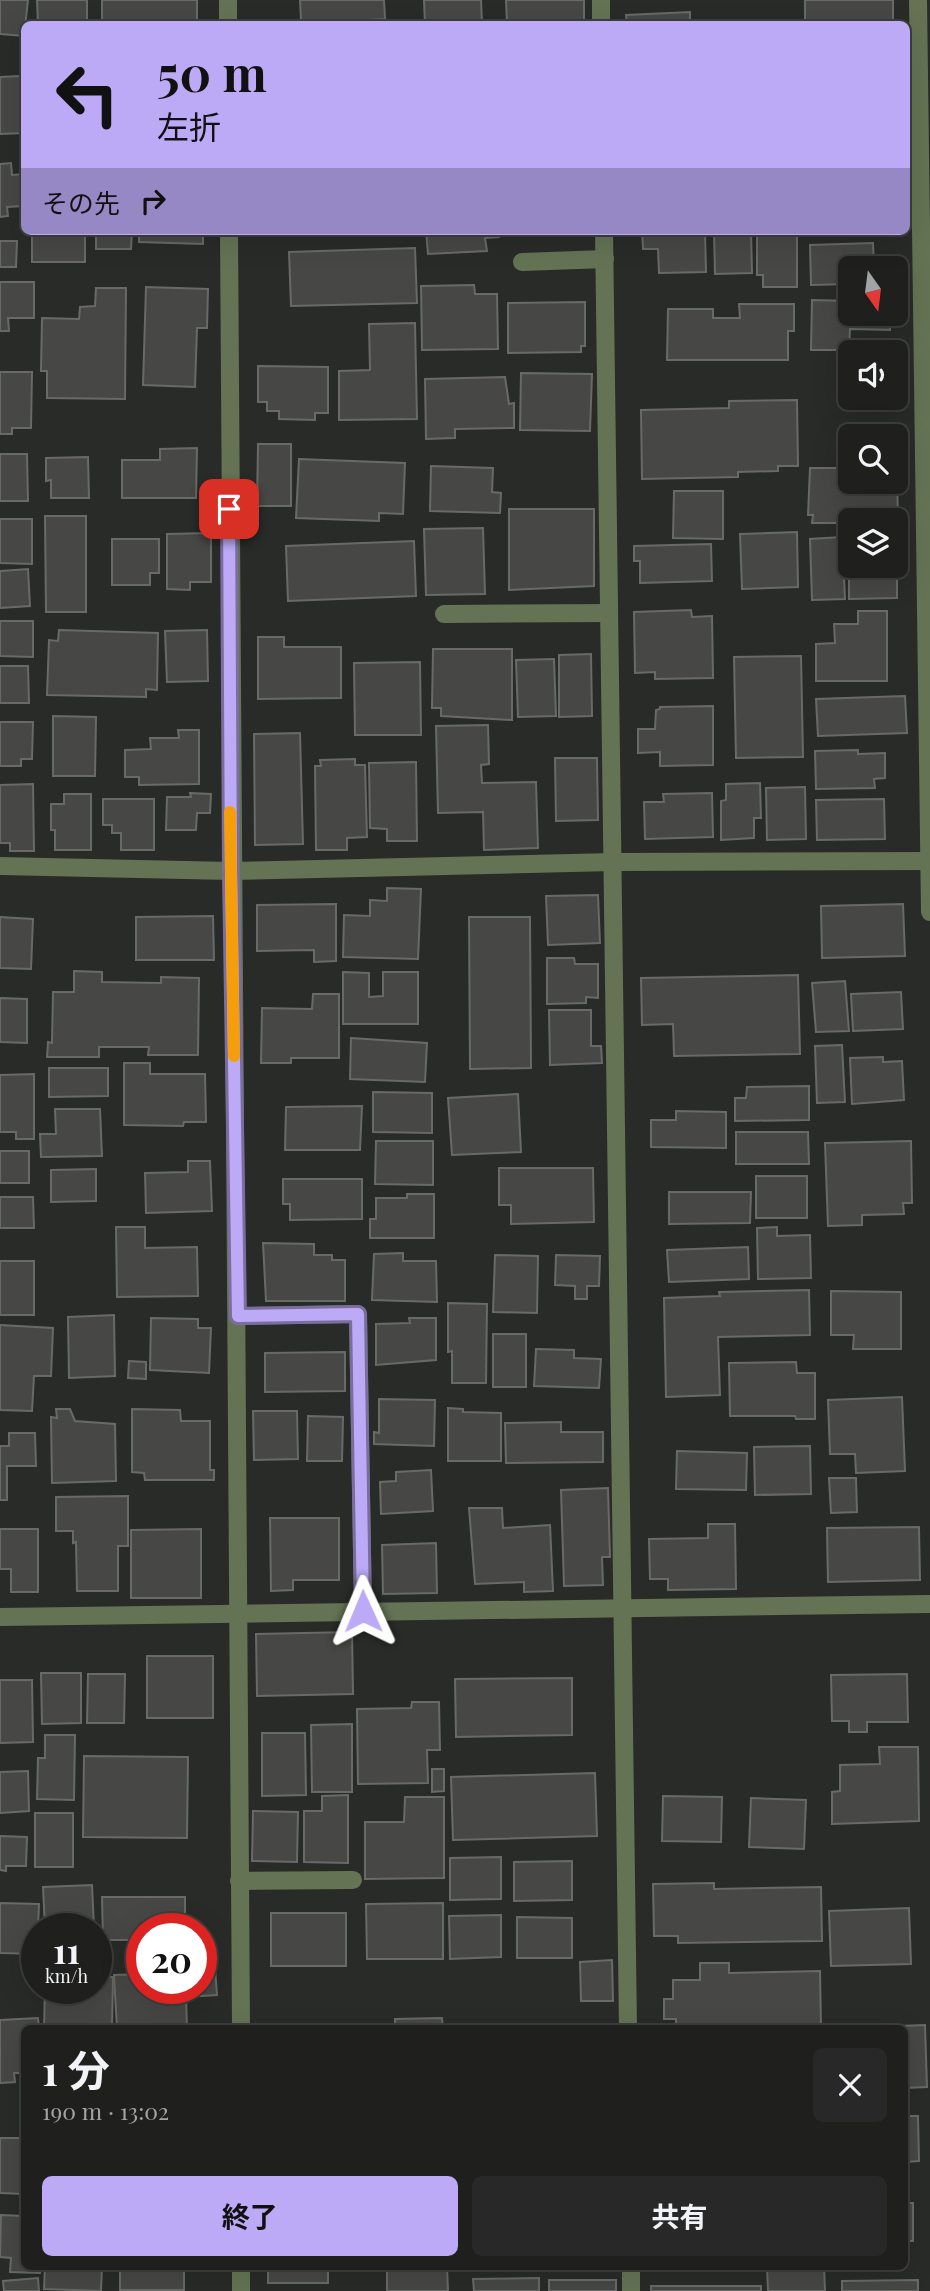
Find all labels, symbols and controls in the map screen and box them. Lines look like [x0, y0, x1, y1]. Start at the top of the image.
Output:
text: 50 m [157, 39, 267, 104]
icon: left [42, 49, 133, 140]
text: 左折 [157, 104, 221, 147]
icon: right [134, 182, 172, 220]
text: その先 [42, 185, 120, 220]
north arrow [838, 256, 908, 326]
map controls [838, 256, 908, 578]
button: sound [838, 340, 908, 410]
button: search [838, 424, 908, 494]
pin [199, 479, 259, 539]
icon: arrive [210, 490, 248, 528]
button: layers [838, 508, 908, 578]
position arrow [326, 1574, 400, 1648]
speed limit sign: 20 [126, 1913, 217, 2004]
text: 11 [53, 1926, 80, 1973]
text: km/h [45, 1964, 88, 1988]
text: 1 分 [42, 2041, 110, 2097]
button: close [813, 2048, 887, 2122]
text: 190 m · 13:02 [42, 2095, 169, 2126]
button: 終了 [42, 2176, 458, 2256]
button: 共有 [472, 2176, 887, 2256]

